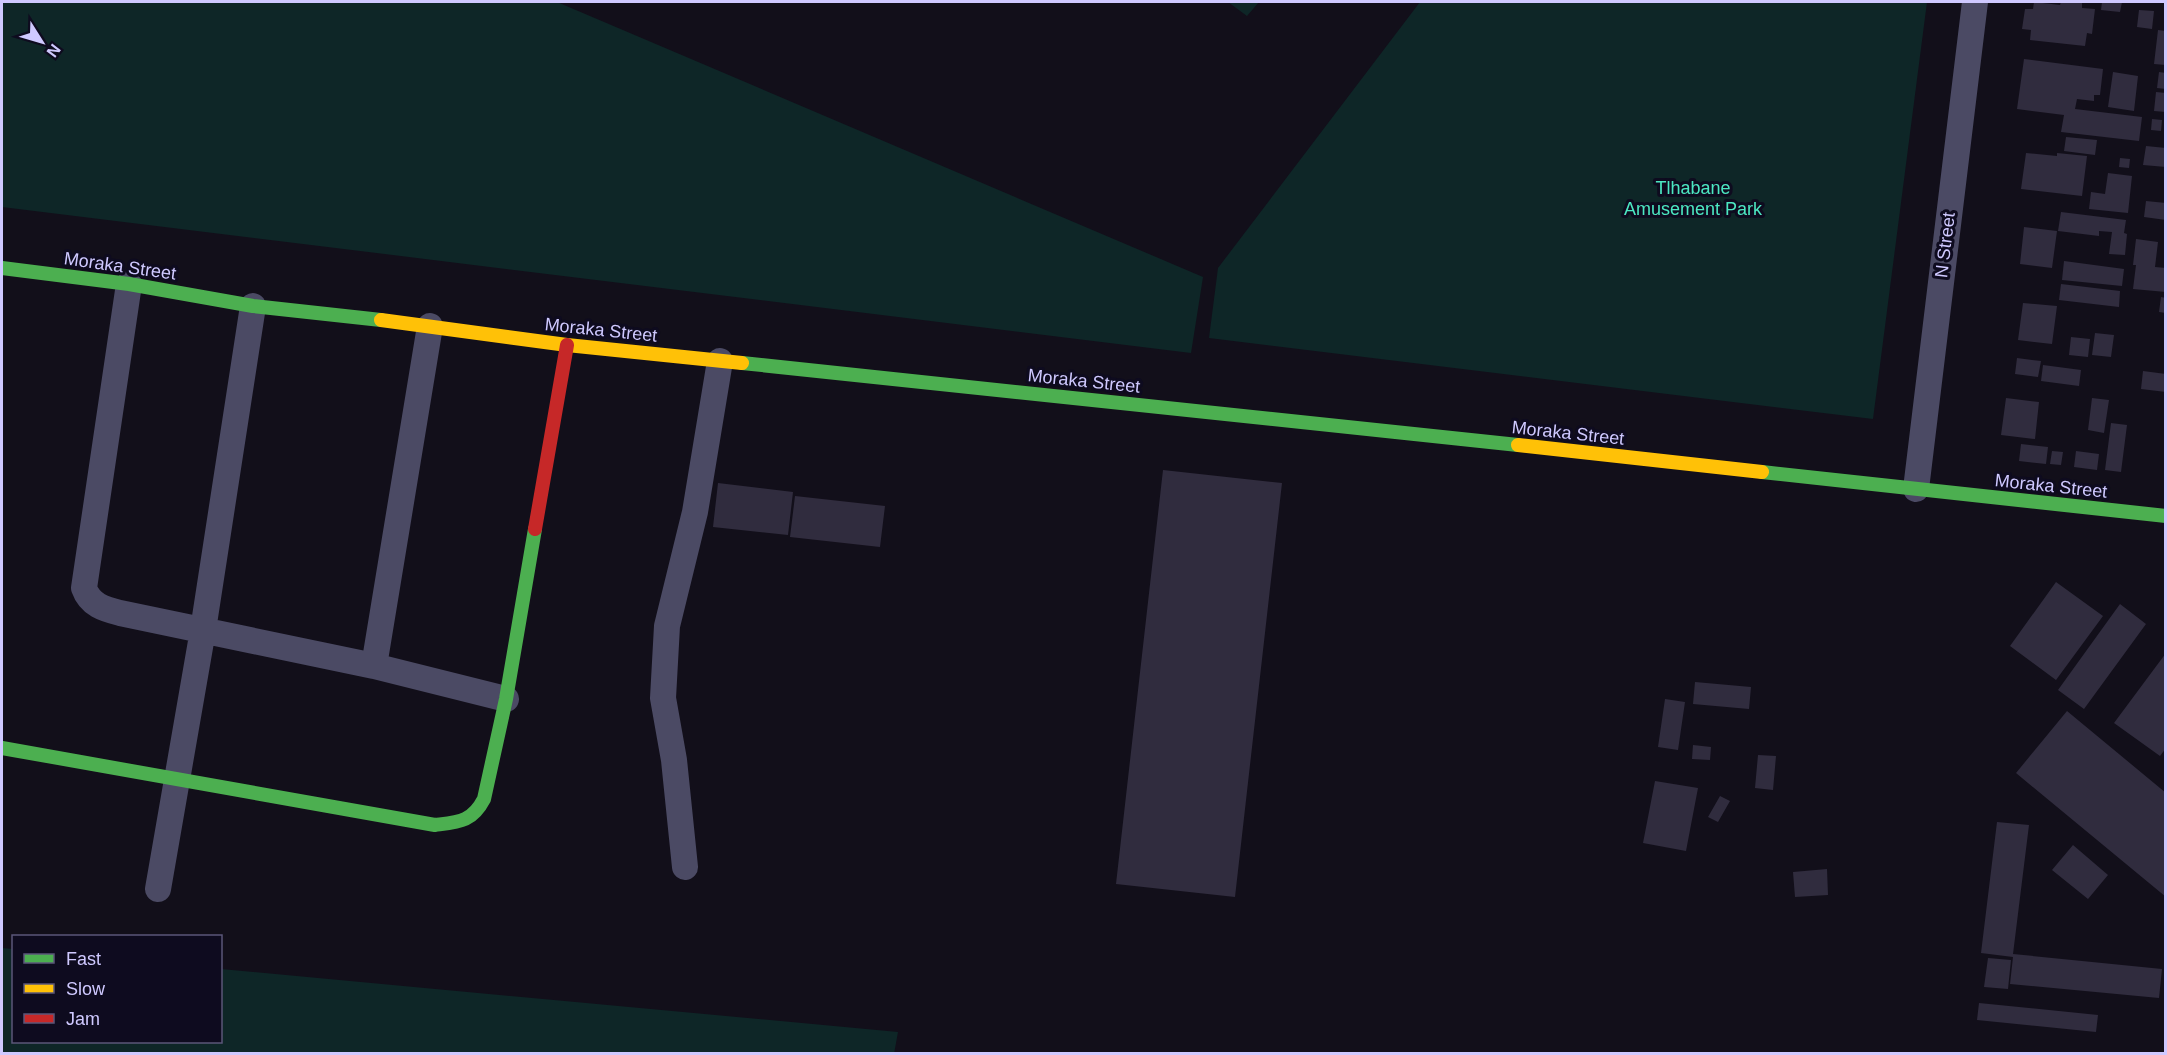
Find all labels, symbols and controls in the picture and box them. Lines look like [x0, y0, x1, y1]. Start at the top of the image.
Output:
north arrow [12, 12, 72, 72]
text: N [43, 41, 64, 60]
park label: Tlhabane Amusement Park [1624, 178, 1763, 219]
street label: N Street [1931, 211, 1959, 279]
street label: Moraka Street [63, 248, 177, 284]
street label: Moraka Street [544, 314, 658, 346]
street label: Moraka Street [1027, 365, 1141, 397]
street label: Moraka Street [1511, 417, 1625, 449]
street label: Moraka Street [1994, 470, 2108, 502]
legend [12, 935, 222, 1043]
text: Fast [66, 949, 101, 969]
text: Slow [66, 979, 106, 999]
text: Jam [66, 1009, 100, 1029]

